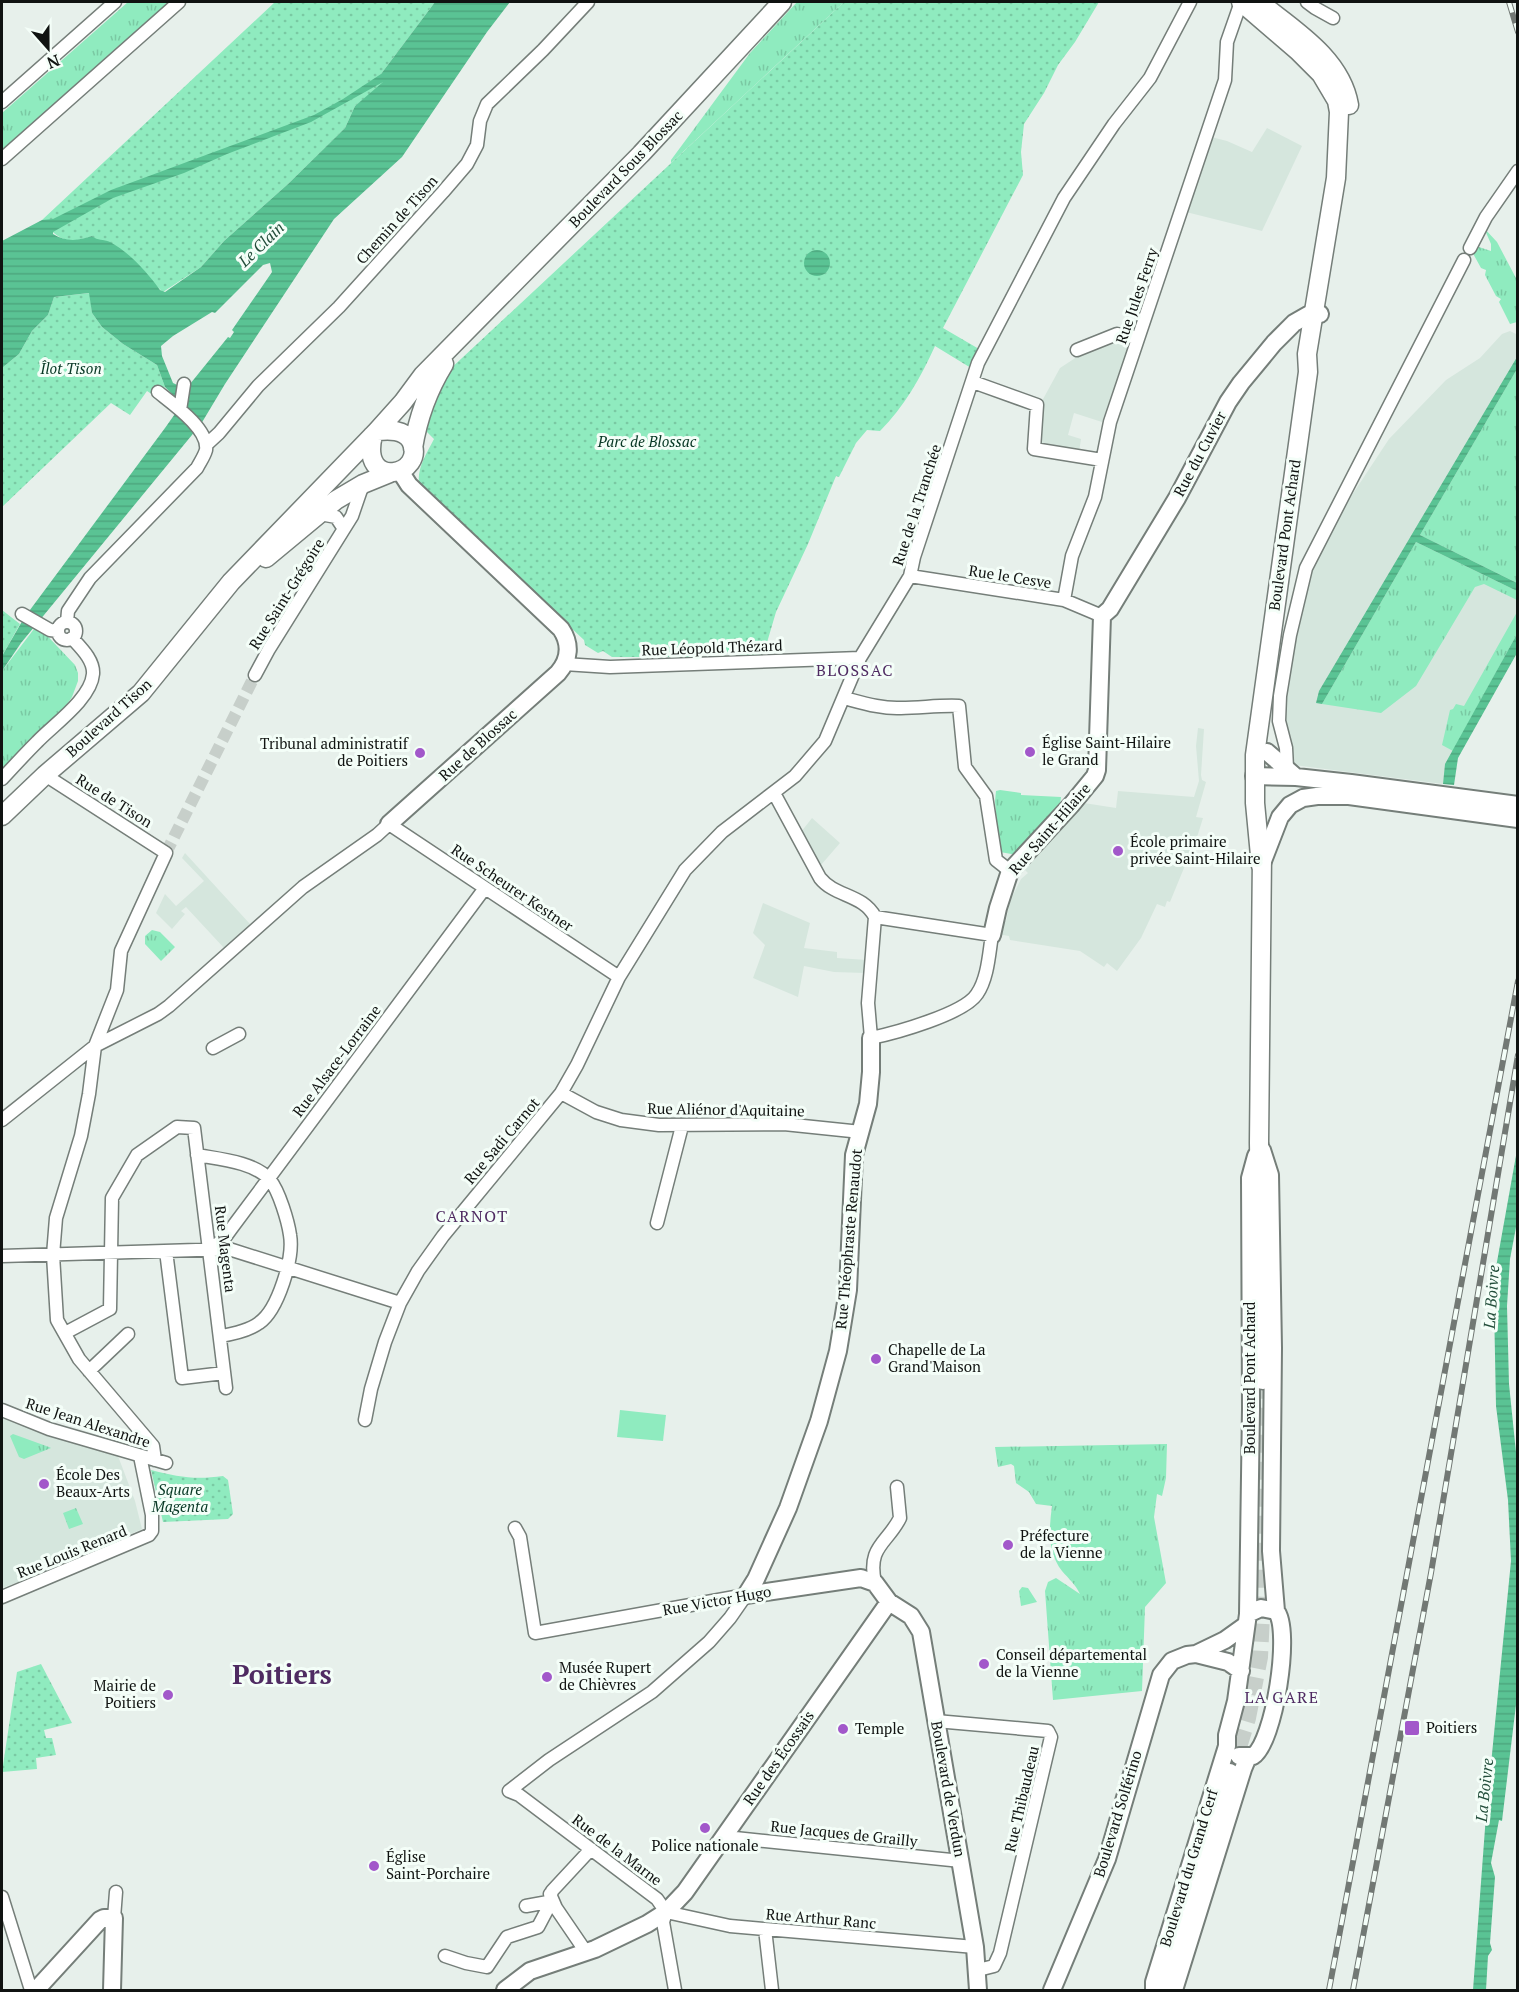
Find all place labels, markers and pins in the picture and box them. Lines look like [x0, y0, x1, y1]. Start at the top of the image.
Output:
place label: Église Saint-Hilaire le Grand [1042, 732, 1171, 769]
place label: Tribunal administratif de Poitiers [260, 733, 409, 770]
marker: Église Saint-Hilaire le Grand [1023, 745, 1037, 759]
marker: Tribunal administratif de Poitiers [413, 746, 427, 760]
place label: École primaire privée Saint-Hilaire [1130, 831, 1261, 868]
marker: École primaire privée Saint-Hilaire [1111, 844, 1125, 858]
place label: Chapelle de La Grand'Maison [888, 1339, 986, 1376]
marker: Chapelle de La Grand'Maison [869, 1352, 883, 1366]
place label: École Des Beaux-Arts [56, 1464, 130, 1501]
marker: École Des Beaux-Arts [37, 1477, 51, 1491]
place label: Préfecture de la Vienne [1020, 1525, 1103, 1562]
marker: Préfecture de la Vienne [1001, 1538, 1015, 1552]
place label: Conseil départemental de la Vienne [996, 1644, 1147, 1681]
place label: Musée Rupert de Chièvres [559, 1657, 652, 1694]
marker: Conseil départemental de la Vienne [977, 1657, 991, 1671]
marker: Musée Rupert de Chièvres [540, 1670, 554, 1684]
place label: Mairie de Poitiers [94, 1675, 156, 1712]
marker: Mairie de Poitiers [161, 1688, 175, 1702]
place label: Poitiers [1426, 1717, 1477, 1737]
place label: Temple [855, 1718, 904, 1738]
marker: Poitiers [1403, 1719, 1421, 1737]
marker: Temple [836, 1722, 850, 1736]
marker: Police nationale [698, 1821, 712, 1835]
place label: Police nationale [651, 1835, 759, 1855]
place label: Église Saint-Porchaire [386, 1846, 490, 1883]
marker: Église Saint-Porchaire [367, 1859, 381, 1873]

